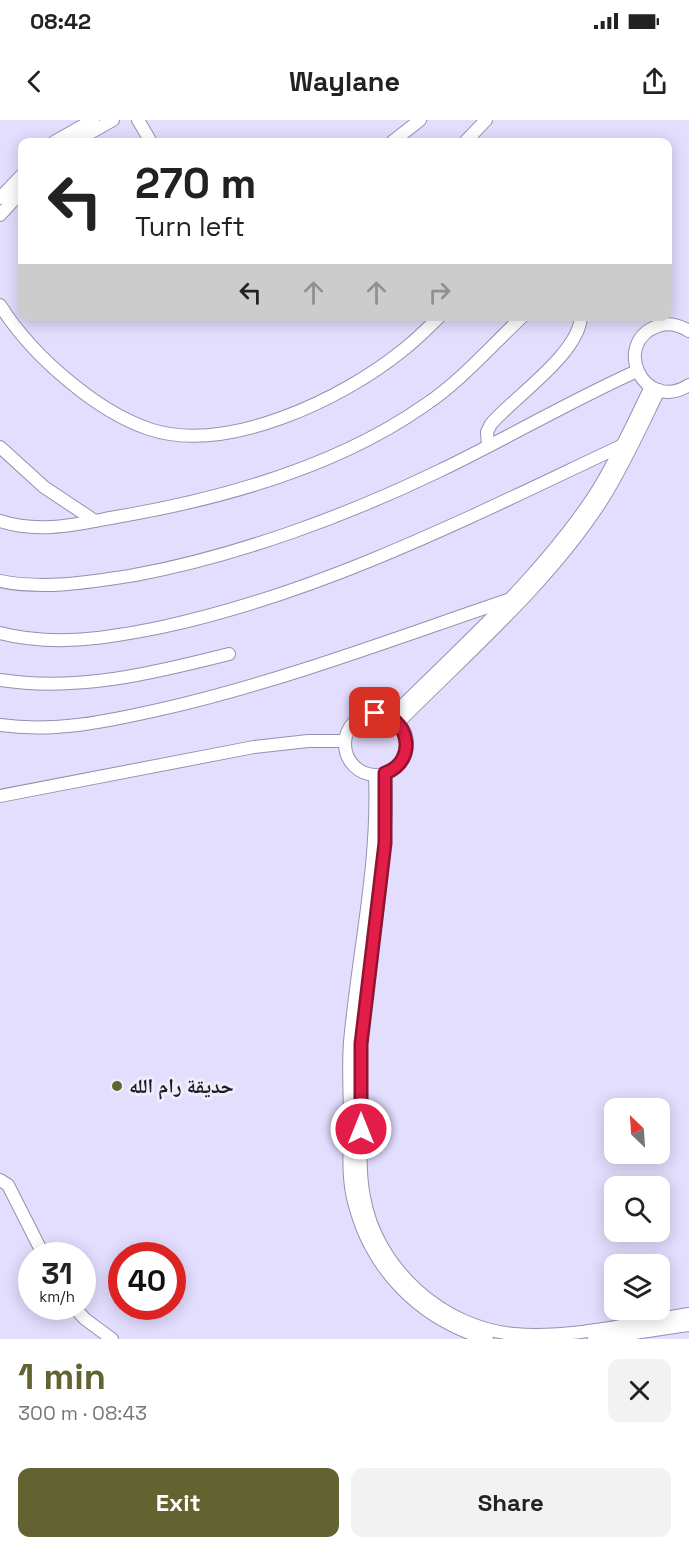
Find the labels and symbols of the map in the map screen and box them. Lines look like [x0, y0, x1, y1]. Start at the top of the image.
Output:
pin [349, 687, 400, 738]
place label: حديقة رام الله [129, 1073, 234, 1100]
marker: حديقة رام الله [110, 1079, 124, 1093]
position arrow [329, 1097, 393, 1161]
north arrow [604, 1098, 670, 1164]
speed limit sign: 40 [108, 1242, 186, 1320]

